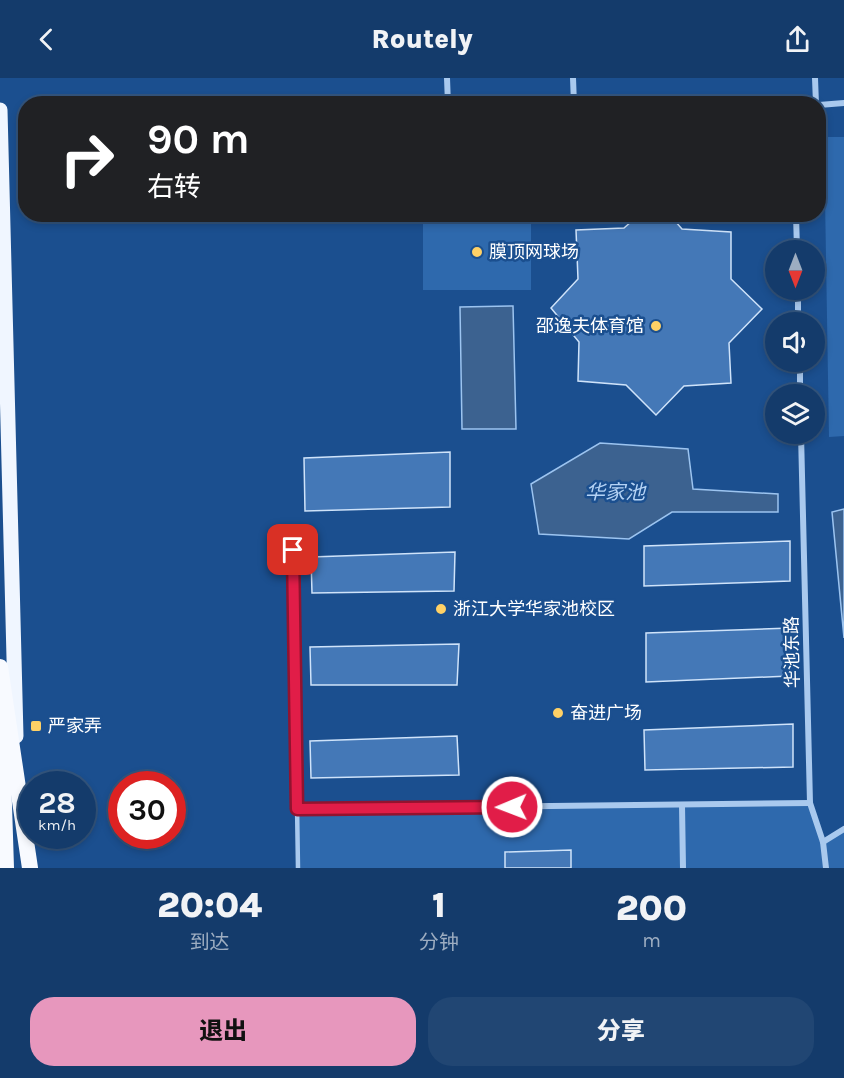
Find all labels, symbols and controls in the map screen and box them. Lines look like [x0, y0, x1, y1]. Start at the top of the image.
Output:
icon: back [30, 23, 63, 56]
text: Routely [371, 23, 473, 55]
icon: share [781, 23, 814, 56]
text: 90 m [147, 114, 250, 164]
icon: right [48, 120, 126, 198]
text: 右转 [147, 171, 201, 203]
north arrow [765, 240, 825, 300]
map controls [765, 240, 825, 444]
place label: 膜顶网球场 [489, 241, 579, 263]
marker: 膜顶网球场 [470, 245, 484, 259]
button: sound [765, 312, 825, 372]
place label: 邵逸夫体育馆 [536, 315, 644, 337]
marker: 邵逸夫体育馆 [649, 319, 663, 333]
button: layers [765, 384, 825, 444]
water label: 华家池 [585, 481, 647, 504]
pin [267, 524, 318, 575]
icon: arrive [276, 533, 309, 566]
place label: 浙江大学华家池校区 [453, 598, 615, 620]
marker: 浙江大学华家池校区 [434, 602, 448, 616]
street label: 华池东路 [780, 616, 804, 688]
place label: 奋进广场 [570, 702, 642, 724]
marker: 奋进广场 [551, 706, 565, 720]
place label: 严家弄 [48, 715, 102, 737]
marker: 严家弄 [29, 719, 43, 733]
speed limit sign: 30 [108, 771, 186, 849]
position arrow [480, 775, 544, 839]
text: 28 [38, 785, 76, 821]
text: km/h [38, 816, 76, 834]
text: 20:04 [157, 884, 262, 926]
text: 1 [432, 884, 446, 926]
text: 200 [616, 887, 687, 929]
text: m [642, 929, 661, 952]
text: 到达 [189, 931, 229, 954]
text: 分钟 [419, 931, 459, 954]
button: 退出 [30, 997, 416, 1066]
button: 分享 [428, 997, 814, 1066]

